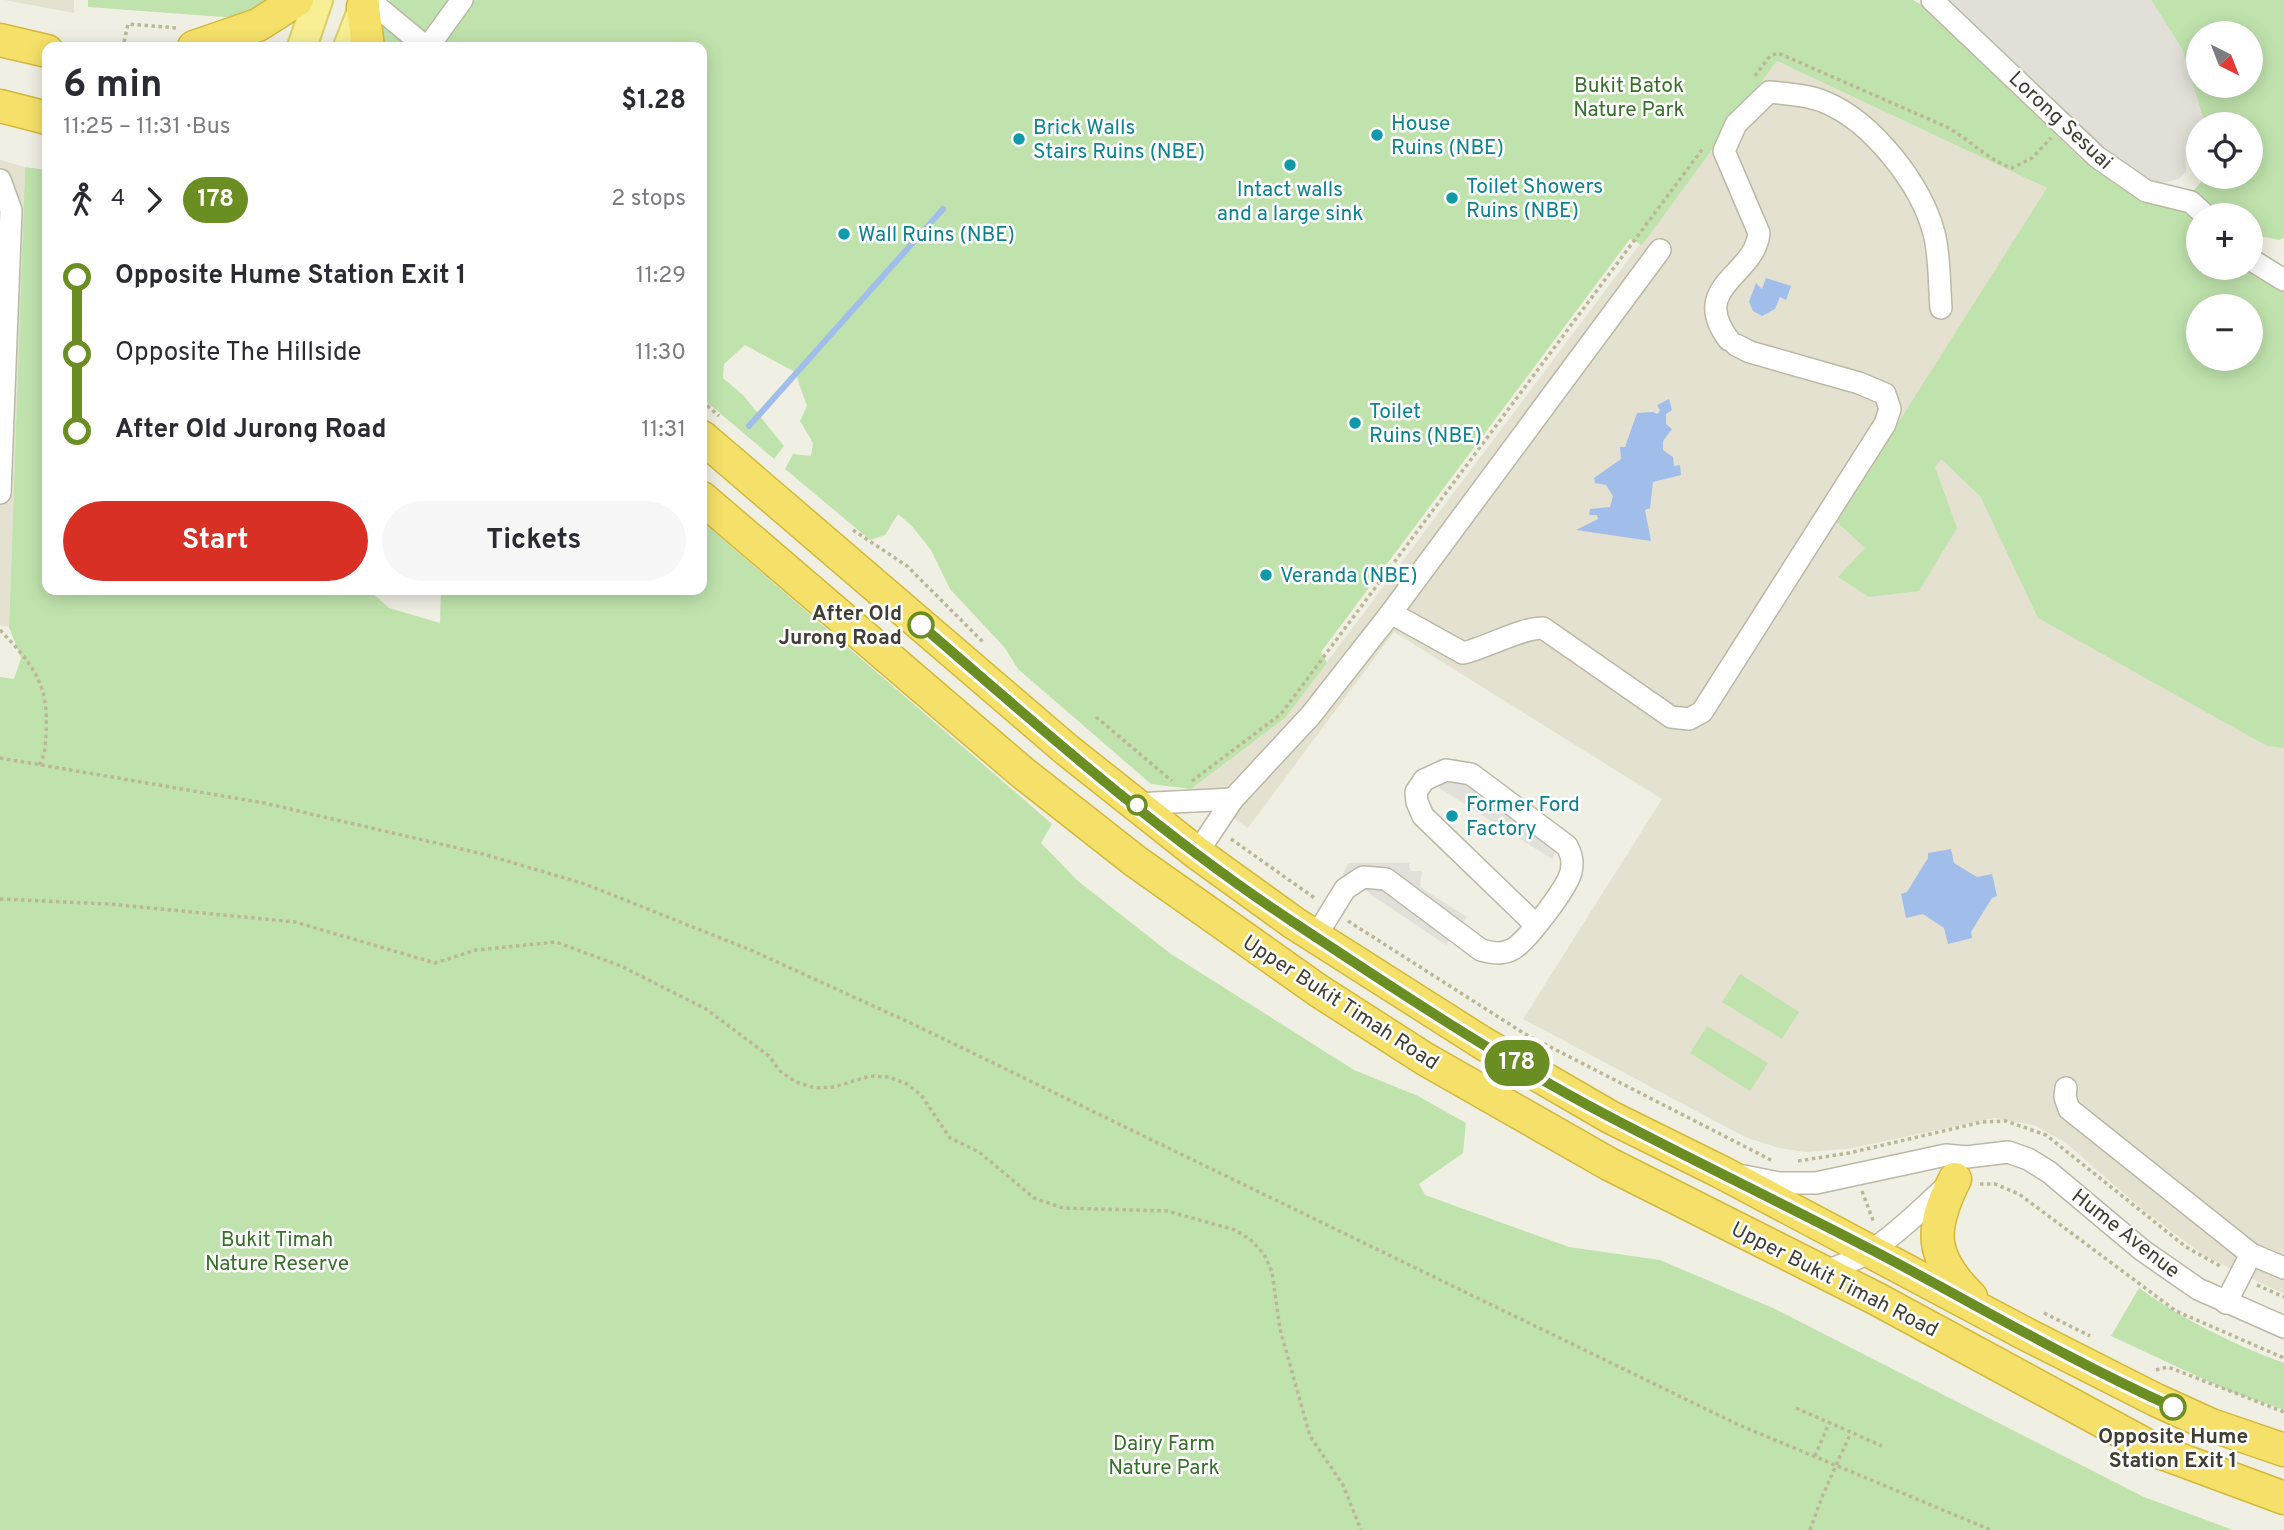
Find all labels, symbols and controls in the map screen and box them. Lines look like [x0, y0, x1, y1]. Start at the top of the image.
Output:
north arrow [2186, 21, 2263, 98]
map controls [2186, 21, 2263, 371]
text: 6 min [63, 62, 162, 111]
street label: Lorong Sesuai [2002, 66, 2118, 176]
park label: Bukit Batok Nature Park [1573, 73, 1685, 124]
text: $1.28 [621, 85, 686, 118]
place label: House Ruins (NBE) [1391, 111, 1504, 162]
button: locate [2186, 112, 2263, 189]
text: 11:25 – 11:31 · Bus [63, 113, 231, 142]
place label: Brick Walls Stairs Ruins (NBE) [1033, 115, 1205, 166]
marker: House Ruins (NBE) [1369, 127, 1385, 143]
marker: Brick Walls Stairs Ruins (NBE) [1011, 131, 1027, 147]
marker: Intact walls and a large sink [1282, 157, 1298, 173]
place label: Toilet Showers Ruins (NBE) [1466, 174, 1603, 225]
place label: Intact walls and a large sink [1217, 177, 1363, 228]
icon: walk [63, 181, 101, 219]
icon: forward [135, 181, 173, 219]
text: 4 [111, 185, 125, 214]
text: 178 [197, 185, 234, 215]
text: 2 stops [611, 185, 686, 214]
marker: Toilet Showers Ruins (NBE) [1444, 190, 1460, 206]
button: + [2186, 203, 2263, 280]
place label: Wall Ruins (NBE) [858, 222, 1015, 249]
marker: Wall Ruins (NBE) [836, 226, 852, 242]
text: Opposite Hume Station Exit 1 [115, 260, 466, 293]
text: 11:29 [636, 262, 686, 291]
button: − [2186, 294, 2263, 371]
text: Opposite The Hillside [115, 337, 362, 370]
text: 11:30 [635, 339, 686, 368]
place label: Toilet Ruins (NBE) [1369, 399, 1482, 450]
text: After Old Jurong Road [115, 414, 386, 447]
marker: Toilet Ruins (NBE) [1347, 415, 1363, 431]
text: 11:31 [641, 416, 686, 445]
button: Start [63, 501, 368, 581]
button: Tickets [382, 501, 686, 581]
place label: Veranda (NBE) [1280, 563, 1418, 590]
marker: Veranda (NBE) [1258, 567, 1274, 583]
place label: After Old Jurong Road [778, 601, 902, 652]
marker: After Old Jurong Road [908, 612, 934, 638]
place label: Former Ford Factory [1466, 792, 1580, 843]
unlabelled marker [1127, 795, 1147, 815]
marker: Former Ford Factory [1444, 808, 1460, 824]
street label: Upper Bukit Timah Road [1237, 930, 1444, 1077]
line badge: 178 [1477, 1040, 1557, 1086]
text: 178 [1499, 1048, 1535, 1078]
street label: Hume Avenue [2065, 1183, 2185, 1285]
street label: Upper Bukit Timah Road [1726, 1216, 1942, 1344]
park label: Bukit Timah Nature Reserve [205, 1227, 349, 1278]
marker: Opposite Hume Station Exit 1 [2160, 1394, 2186, 1420]
place label: Opposite Hume Station Exit 1 [2098, 1424, 2248, 1475]
park label: Dairy Farm Nature Park [1108, 1431, 1220, 1482]

